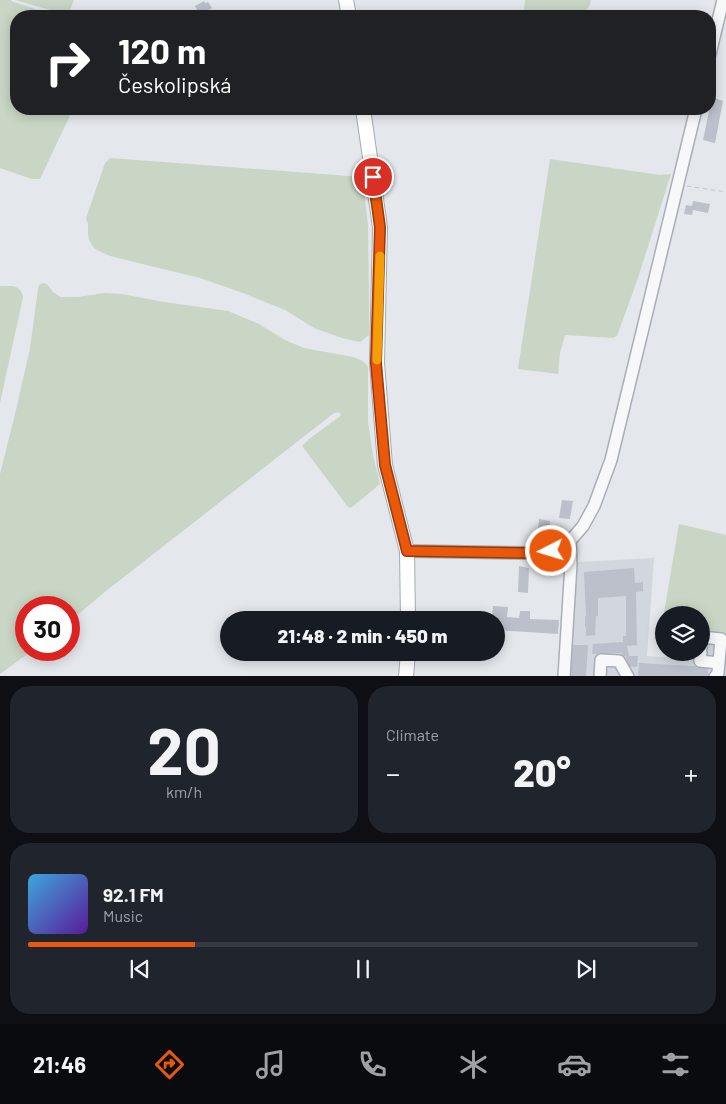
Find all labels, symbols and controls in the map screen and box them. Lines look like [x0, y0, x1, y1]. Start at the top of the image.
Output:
text: 120 m [118, 29, 206, 71]
icon: right [35, 30, 100, 95]
text: Českolipská [118, 71, 231, 97]
pin [352, 156, 394, 198]
icon: arrive [359, 163, 387, 191]
position arrow [524, 524, 576, 576]
speed limit sign: 30 [15, 596, 80, 661]
map controls [655, 606, 710, 661]
button: layers [655, 606, 710, 661]
text: 21:48 · 2 min · 450 m [277, 624, 448, 647]
text: 20 [147, 710, 221, 788]
text: Climate [386, 725, 439, 744]
text: 20° [513, 749, 571, 795]
text: − [386, 756, 400, 790]
text: + [684, 756, 698, 790]
text: km/h [166, 782, 202, 801]
text: 92.1 FM [103, 883, 164, 906]
text: Music [103, 906, 143, 925]
icon: previous [126, 955, 154, 983]
icon: pause [349, 955, 377, 983]
icon: next [572, 955, 600, 983]
icon: directions [152, 1047, 187, 1082]
icon: music [253, 1047, 288, 1082]
icon: phone [355, 1047, 390, 1082]
icon: climate [456, 1047, 491, 1082]
icon: car [557, 1047, 592, 1082]
icon: filters [658, 1047, 693, 1082]
text: 21:46 [33, 1051, 86, 1077]

